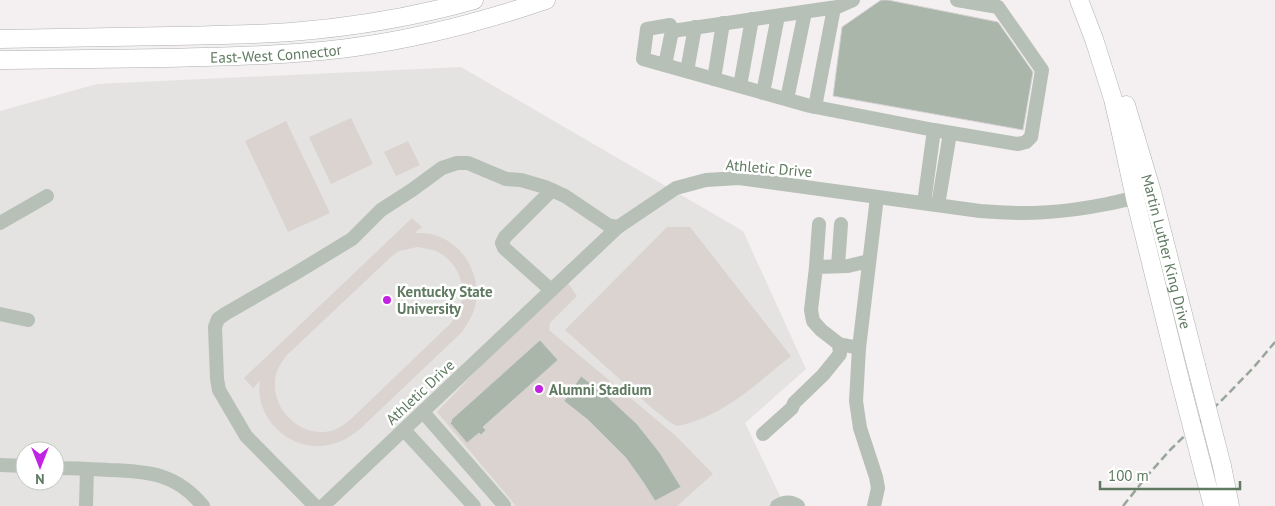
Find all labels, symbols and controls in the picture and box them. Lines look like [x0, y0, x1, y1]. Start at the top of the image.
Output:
street label: East-West Connector [210, 39, 343, 66]
street label: Athletic Drive [725, 155, 813, 181]
street label: Martin Luther King Drive [1138, 172, 1196, 331]
place label: Kentucky State University [397, 282, 493, 318]
marker: Kentucky State University [381, 294, 393, 306]
street label: Athletic Drive [382, 355, 458, 429]
place label: Alumni Stadium [549, 380, 652, 399]
marker: Alumni Stadium [533, 383, 545, 395]
north arrow [15, 441, 65, 491]
scale bar [1100, 458, 1240, 490]
text: 100 m [1108, 466, 1149, 485]
text: N [35, 470, 45, 488]

